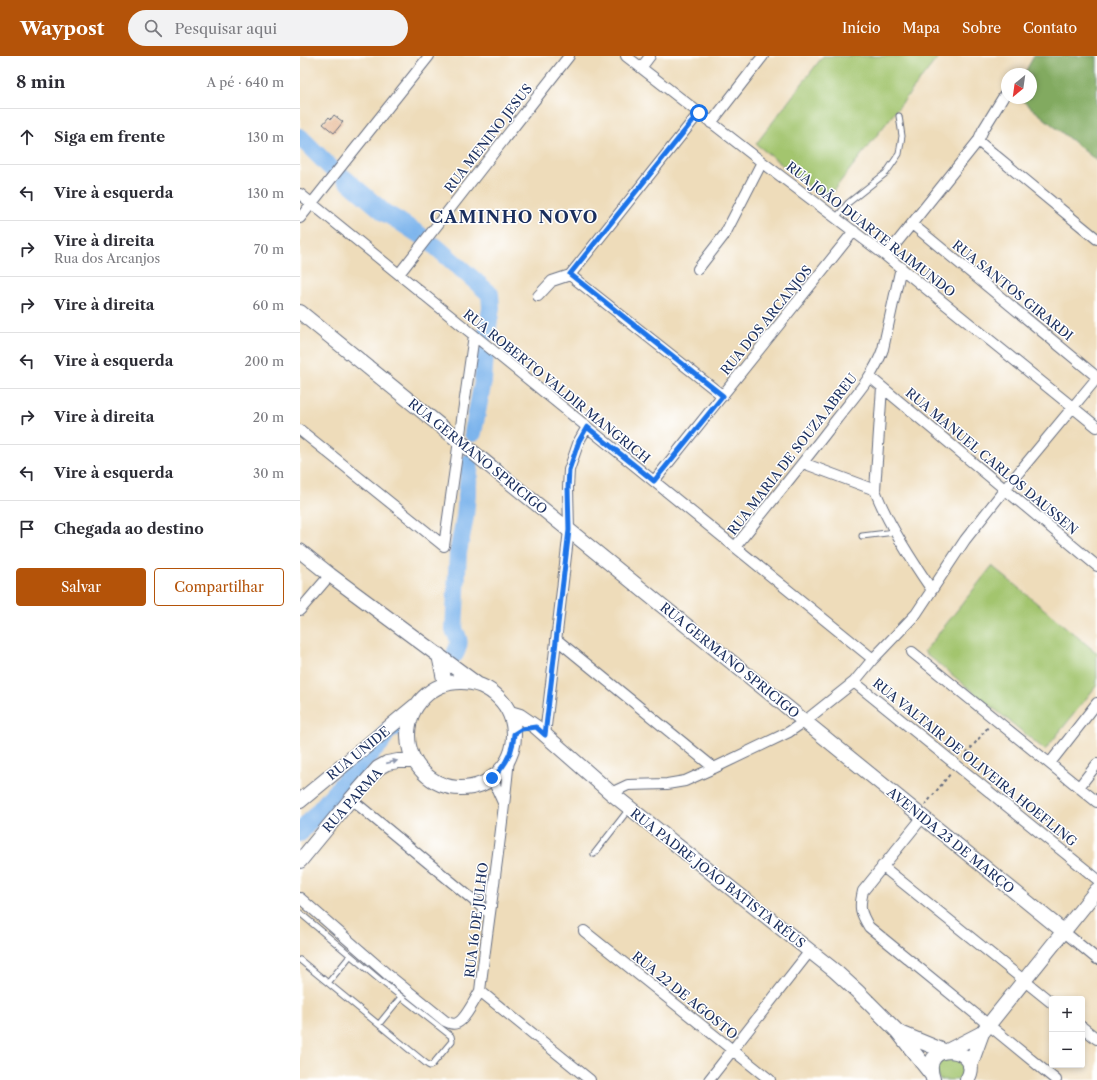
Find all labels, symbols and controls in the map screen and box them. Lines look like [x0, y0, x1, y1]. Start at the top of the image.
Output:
search box [128, 10, 408, 46]
text: Waypost [20, 17, 104, 40]
icon: search [142, 17, 164, 39]
text: Pesquisar aqui [174, 19, 277, 38]
text: Início [842, 19, 881, 37]
text: Mapa [903, 19, 940, 37]
text: Sobre [962, 19, 1001, 37]
text: Contato [1023, 19, 1077, 37]
north arrow [1001, 68, 1037, 104]
text: 8 min [16, 72, 65, 92]
text: A pé · 640 m [207, 74, 284, 90]
street label: RUA MENINO JESUS [441, 80, 535, 195]
route start [690, 104, 708, 122]
icon: ahead [16, 126, 38, 148]
text: Siga em frente [54, 127, 165, 146]
text: 130 m [248, 129, 284, 145]
street label: RUA JOÃO DUARTE RAIMUNDO [783, 158, 959, 300]
icon: left [16, 182, 38, 204]
text: Vire à esquerda [54, 183, 173, 202]
text: 130 m [248, 185, 284, 201]
district label: CAMINHO NOVO [430, 207, 598, 227]
text: Vire à direita [54, 231, 154, 250]
street label: RUA SANTOS GIRARDI [949, 236, 1077, 344]
icon: right [16, 238, 38, 260]
text: 70 m [254, 241, 284, 257]
text: Rua dos Arcanjos [54, 250, 160, 266]
street label: RUA DOS ARCANJOS [717, 262, 815, 378]
icon: right [16, 294, 38, 316]
text: Vire à direita [54, 295, 154, 314]
text: 60 m [253, 297, 284, 313]
street label: RUA ROBERTO VALDIR MANGRICH [460, 306, 654, 466]
icon: left [16, 350, 38, 372]
text: Vire à esquerda [54, 351, 173, 370]
text: 200 m [244, 353, 284, 369]
street label: RUA MARIA DE SOUZA ABREU [724, 370, 860, 538]
street label: RUA MANUEL CARLOS DAUSSEN [903, 384, 1082, 538]
street label: RUA GERMANO SPRICIGO [405, 395, 551, 517]
icon: right [16, 406, 38, 428]
text: Vire à direita [54, 407, 154, 426]
text: 20 m [253, 409, 284, 425]
icon: left [16, 462, 38, 484]
text: Vire à esquerda [54, 463, 173, 482]
text: 30 m [253, 465, 284, 481]
icon: arrive [16, 518, 38, 540]
text: Chegada ao destino [54, 519, 204, 538]
button: Salvar [16, 568, 146, 606]
button: Compartilhar [154, 568, 284, 606]
street label: RUA GERMANO SPRICIGO [657, 599, 803, 721]
street label: RUA VALTAIR DE OLIVEIRA HOEFLING [870, 675, 1081, 850]
street label: RUA UNIDE [323, 723, 393, 783]
one-way arrow [386, 759, 399, 765]
street label: RUA PARMA [319, 764, 385, 836]
route end [483, 769, 501, 787]
street label: AVENIDA 23 DE MARÇO [883, 783, 1018, 896]
street label: RUA PADRE JOÃO BATISTA RÉUS [627, 805, 809, 951]
street label: RUA 16 DE JULHO [461, 861, 491, 979]
street label: RUA 22 DE AGOSTO [629, 948, 741, 1043]
map controls [1049, 996, 1085, 1068]
button: + [1049, 996, 1085, 1032]
button: − [1049, 1032, 1085, 1068]

